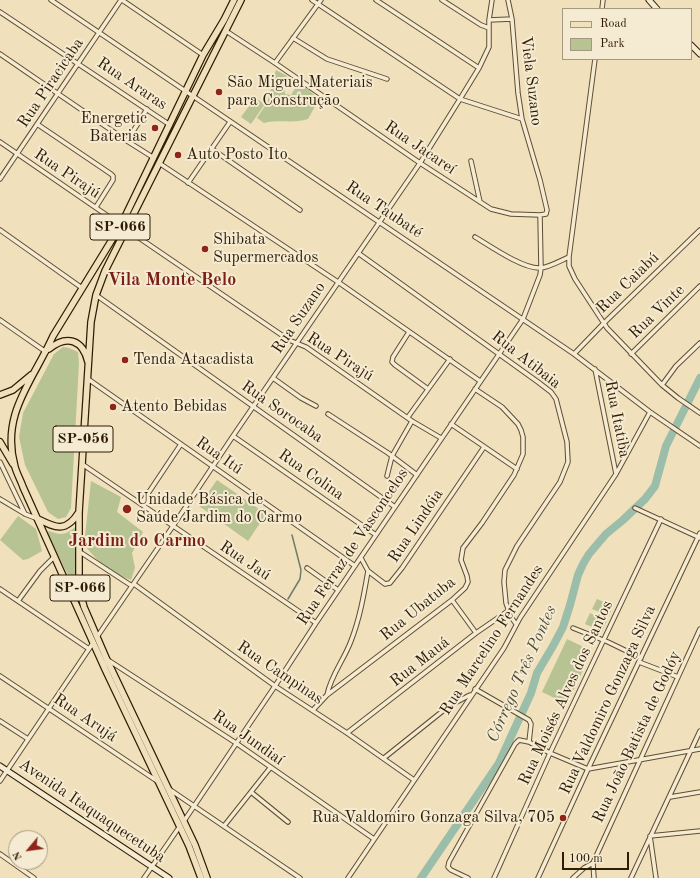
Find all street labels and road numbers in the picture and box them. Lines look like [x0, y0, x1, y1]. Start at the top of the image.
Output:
street label: Rua Piracicaba [14, 34, 88, 132]
street label: Viela Suzano [516, 35, 546, 127]
street label: Rua Araras [93, 54, 171, 114]
street label: Rua Jacareí [381, 117, 459, 179]
street label: Rua Pirajú [30, 145, 104, 203]
street label: Rua Taubaté [342, 177, 426, 243]
road number: SP-066 [90, 214, 150, 240]
street label: Rua Caiabú [593, 248, 663, 318]
street label: Rua Suzano [268, 278, 330, 358]
street label: Rua Vinte [625, 281, 689, 343]
street label: Rua Atibaia [487, 327, 565, 393]
street label: Rua Pirajú [303, 328, 377, 386]
street label: Rua Sorocaba [237, 377, 327, 447]
street label: Rua Itatiba [600, 379, 634, 459]
road number: SP-056 [53, 426, 113, 452]
street label: Rua Itú [192, 433, 246, 479]
street label: Rua Colina [274, 445, 348, 505]
street label: Rua Ferraz de Vasconcelos [293, 465, 413, 629]
street label: Rua Lindóia [384, 486, 448, 566]
street label: Rua Jaú [216, 537, 274, 585]
street label: Rua Marcelino Fernandes [436, 561, 548, 719]
street label: Rua Ubatuba [377, 573, 459, 645]
road number: SP-066 [50, 575, 110, 601]
street label: Rua Moisés Alves dos Santos [515, 598, 617, 788]
street label: Rua Valdomiro Gonzaga Silva [556, 602, 660, 798]
street label: Rua Mauá [386, 633, 454, 691]
street label: Rua Campinas [233, 637, 327, 709]
street label: Rua João Batista de Godóy [589, 648, 685, 826]
street label: Rua Arujá [49, 690, 121, 746]
street label: Rua Jundiaí [208, 706, 288, 770]
street label: Avenida Itaquaquecetuba [15, 755, 169, 867]

